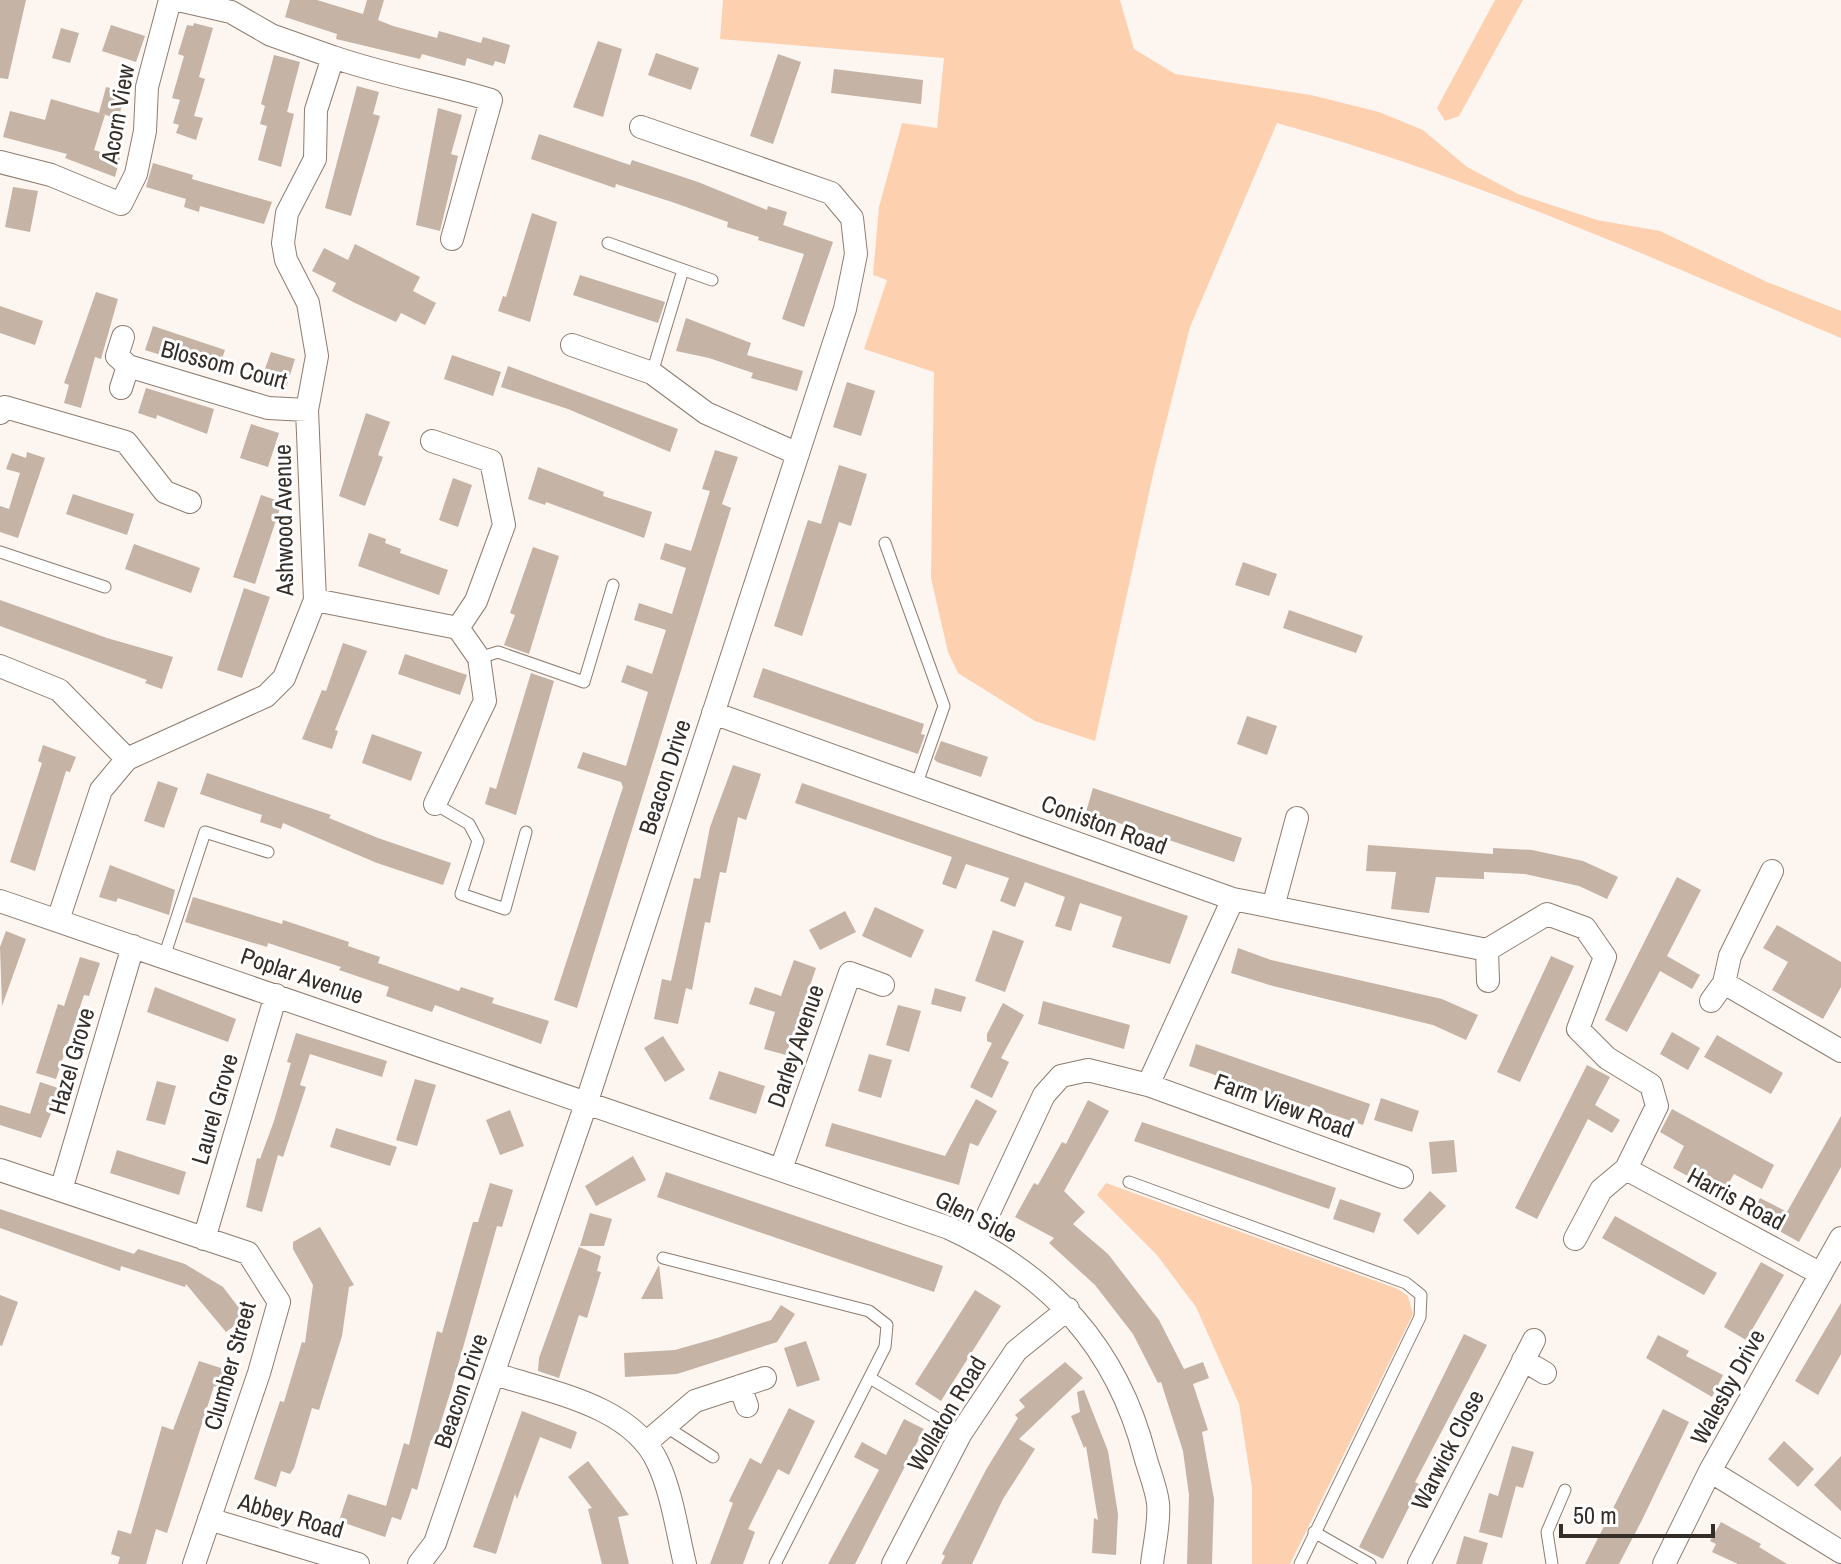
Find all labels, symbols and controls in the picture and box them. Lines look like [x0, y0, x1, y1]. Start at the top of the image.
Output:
street label: Acorn View [92, 61, 142, 167]
street label: Blossom Court [158, 332, 291, 396]
street label: Ashwood Avenue [266, 444, 300, 597]
street label: Beacon Drive [630, 715, 698, 838]
street label: Coniston Road [1037, 787, 1171, 862]
street label: Poplar Avenue [237, 939, 368, 1011]
street label: Darley Avenue [759, 980, 831, 1111]
street label: Hazel Grove [41, 1004, 101, 1118]
street label: Laurel Grove [183, 1050, 245, 1168]
street label: Farm View Road [1210, 1065, 1359, 1145]
street label: Harris Road [1682, 1159, 1791, 1237]
street label: Glen Side [930, 1183, 1023, 1250]
street label: Clumber Street [195, 1297, 263, 1434]
street label: Walesby Drive [1682, 1323, 1772, 1450]
street label: Beacon Drive [426, 1329, 495, 1452]
street label: Wollaton Road [899, 1350, 993, 1477]
street label: Warwick Close [1403, 1384, 1491, 1515]
street label: Abbey Road [234, 1484, 348, 1545]
scale bar [1561, 1488, 1713, 1538]
text: 50 m [1573, 1499, 1617, 1531]

